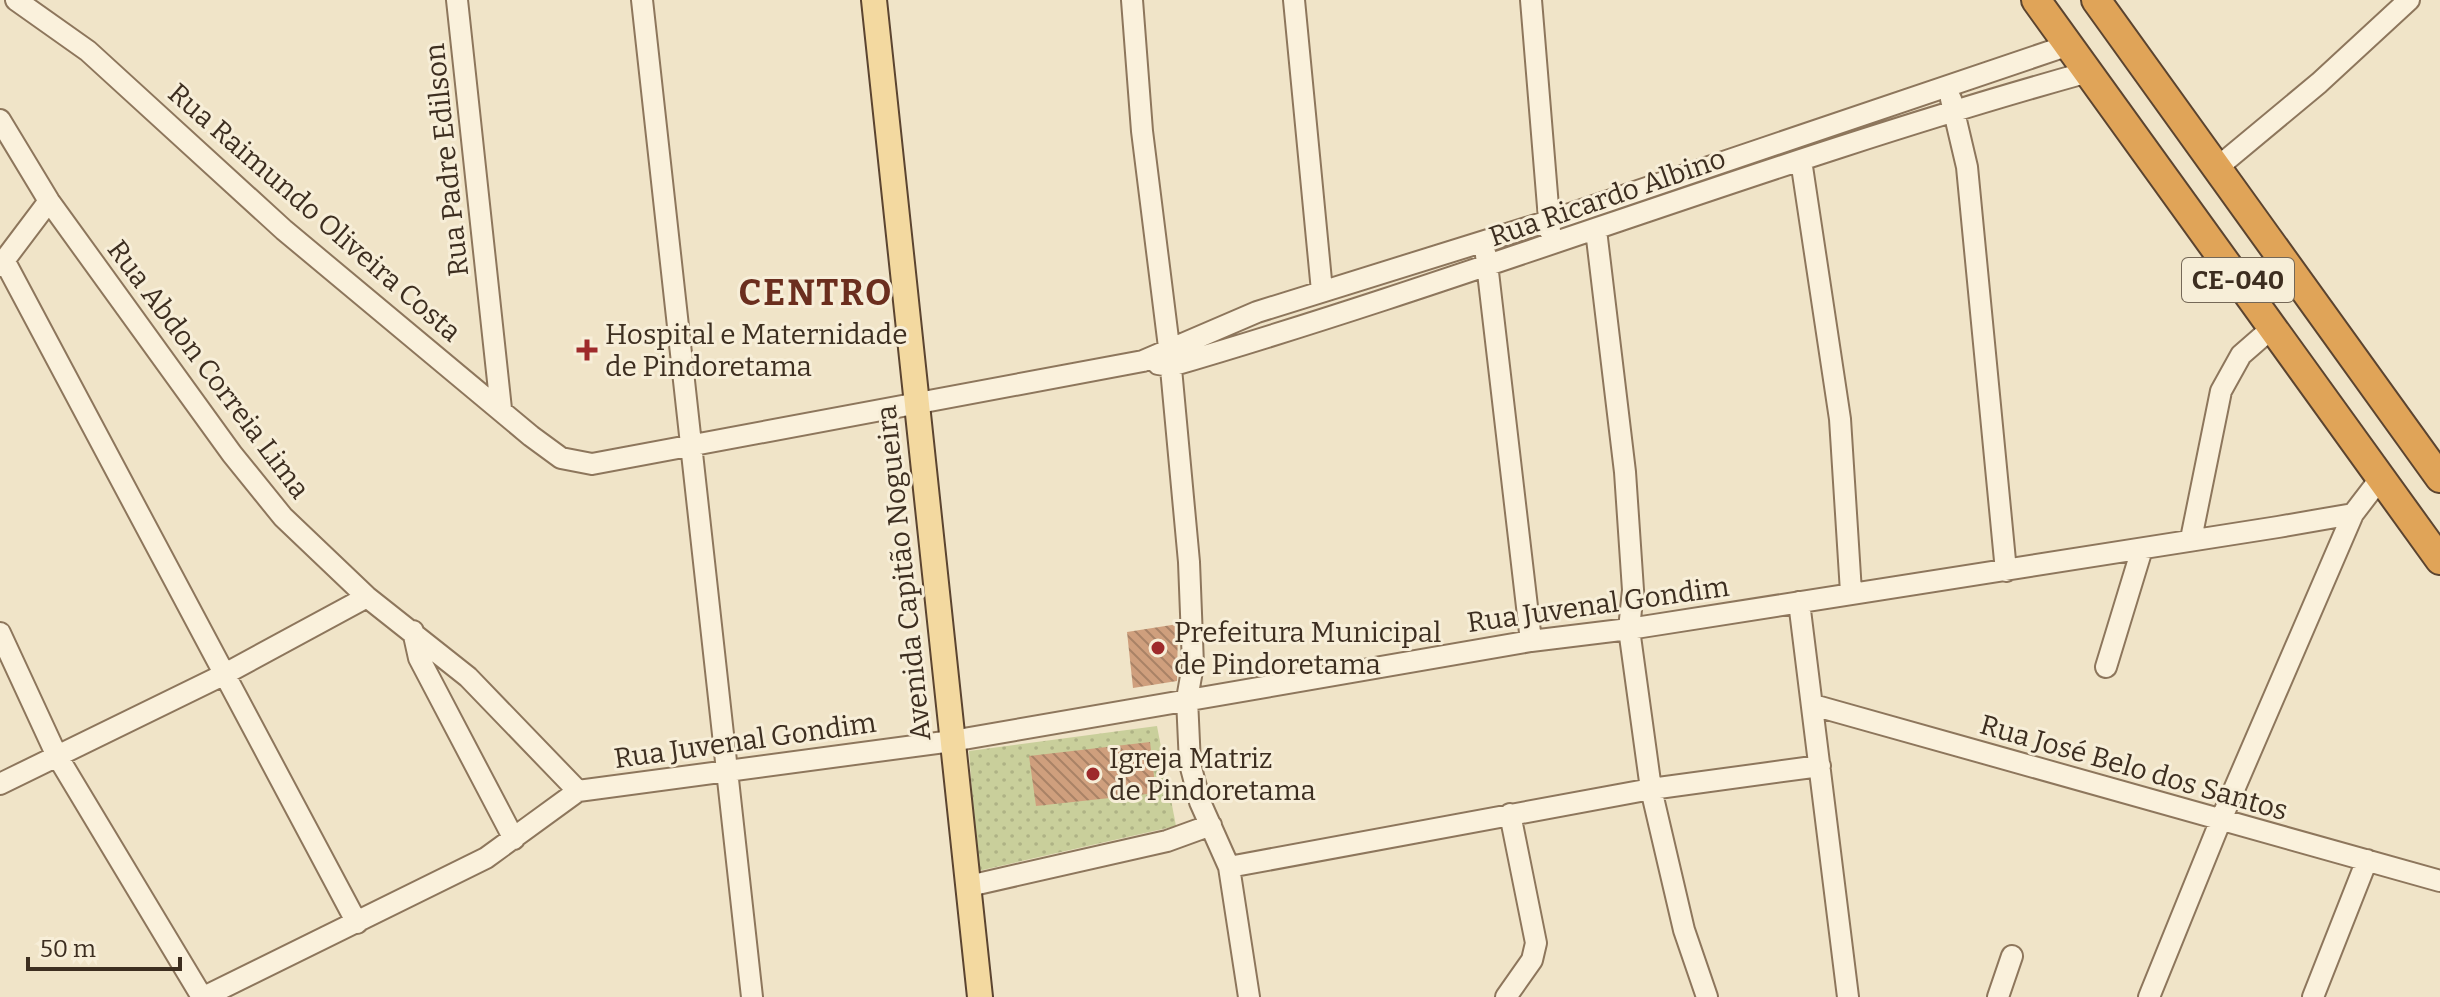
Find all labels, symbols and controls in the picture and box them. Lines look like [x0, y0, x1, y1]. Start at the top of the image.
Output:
street label: Rua Padre Edilson [418, 42, 475, 278]
street label: Rua Raimundo Oliveira Costa [162, 76, 468, 348]
street label: Rua Ricardo Albino [1485, 142, 1730, 253]
street label: Rua Abdon Correia Lima [101, 234, 316, 505]
road number: CE-040 [2182, 258, 2294, 302]
district label: CENTRO [739, 271, 893, 315]
place label: Hospital e Maternidade de Pindoretama [605, 318, 908, 383]
marker: Hospital e Maternidade de Pindoretama [576, 339, 598, 361]
street label: Avenida Capitão Nogueira [869, 404, 938, 742]
street label: Rua Juvenal Gondim [1465, 570, 1732, 639]
place label: Prefeitura Municipal de Pindoretama [1174, 616, 1441, 681]
marker: Prefeitura Municipal de Pindoretama [1149, 639, 1167, 657]
street label: Rua Juvenal Gondim [612, 706, 879, 775]
street label: Rua José Belo dos Santos [1976, 708, 2291, 827]
place label: Igreja Matriz de Pindoretama [1109, 742, 1316, 807]
marker: Igreja Matriz de Pindoretama [1084, 765, 1102, 783]
scale bar [28, 921, 180, 971]
text: 50 m [40, 935, 96, 963]

